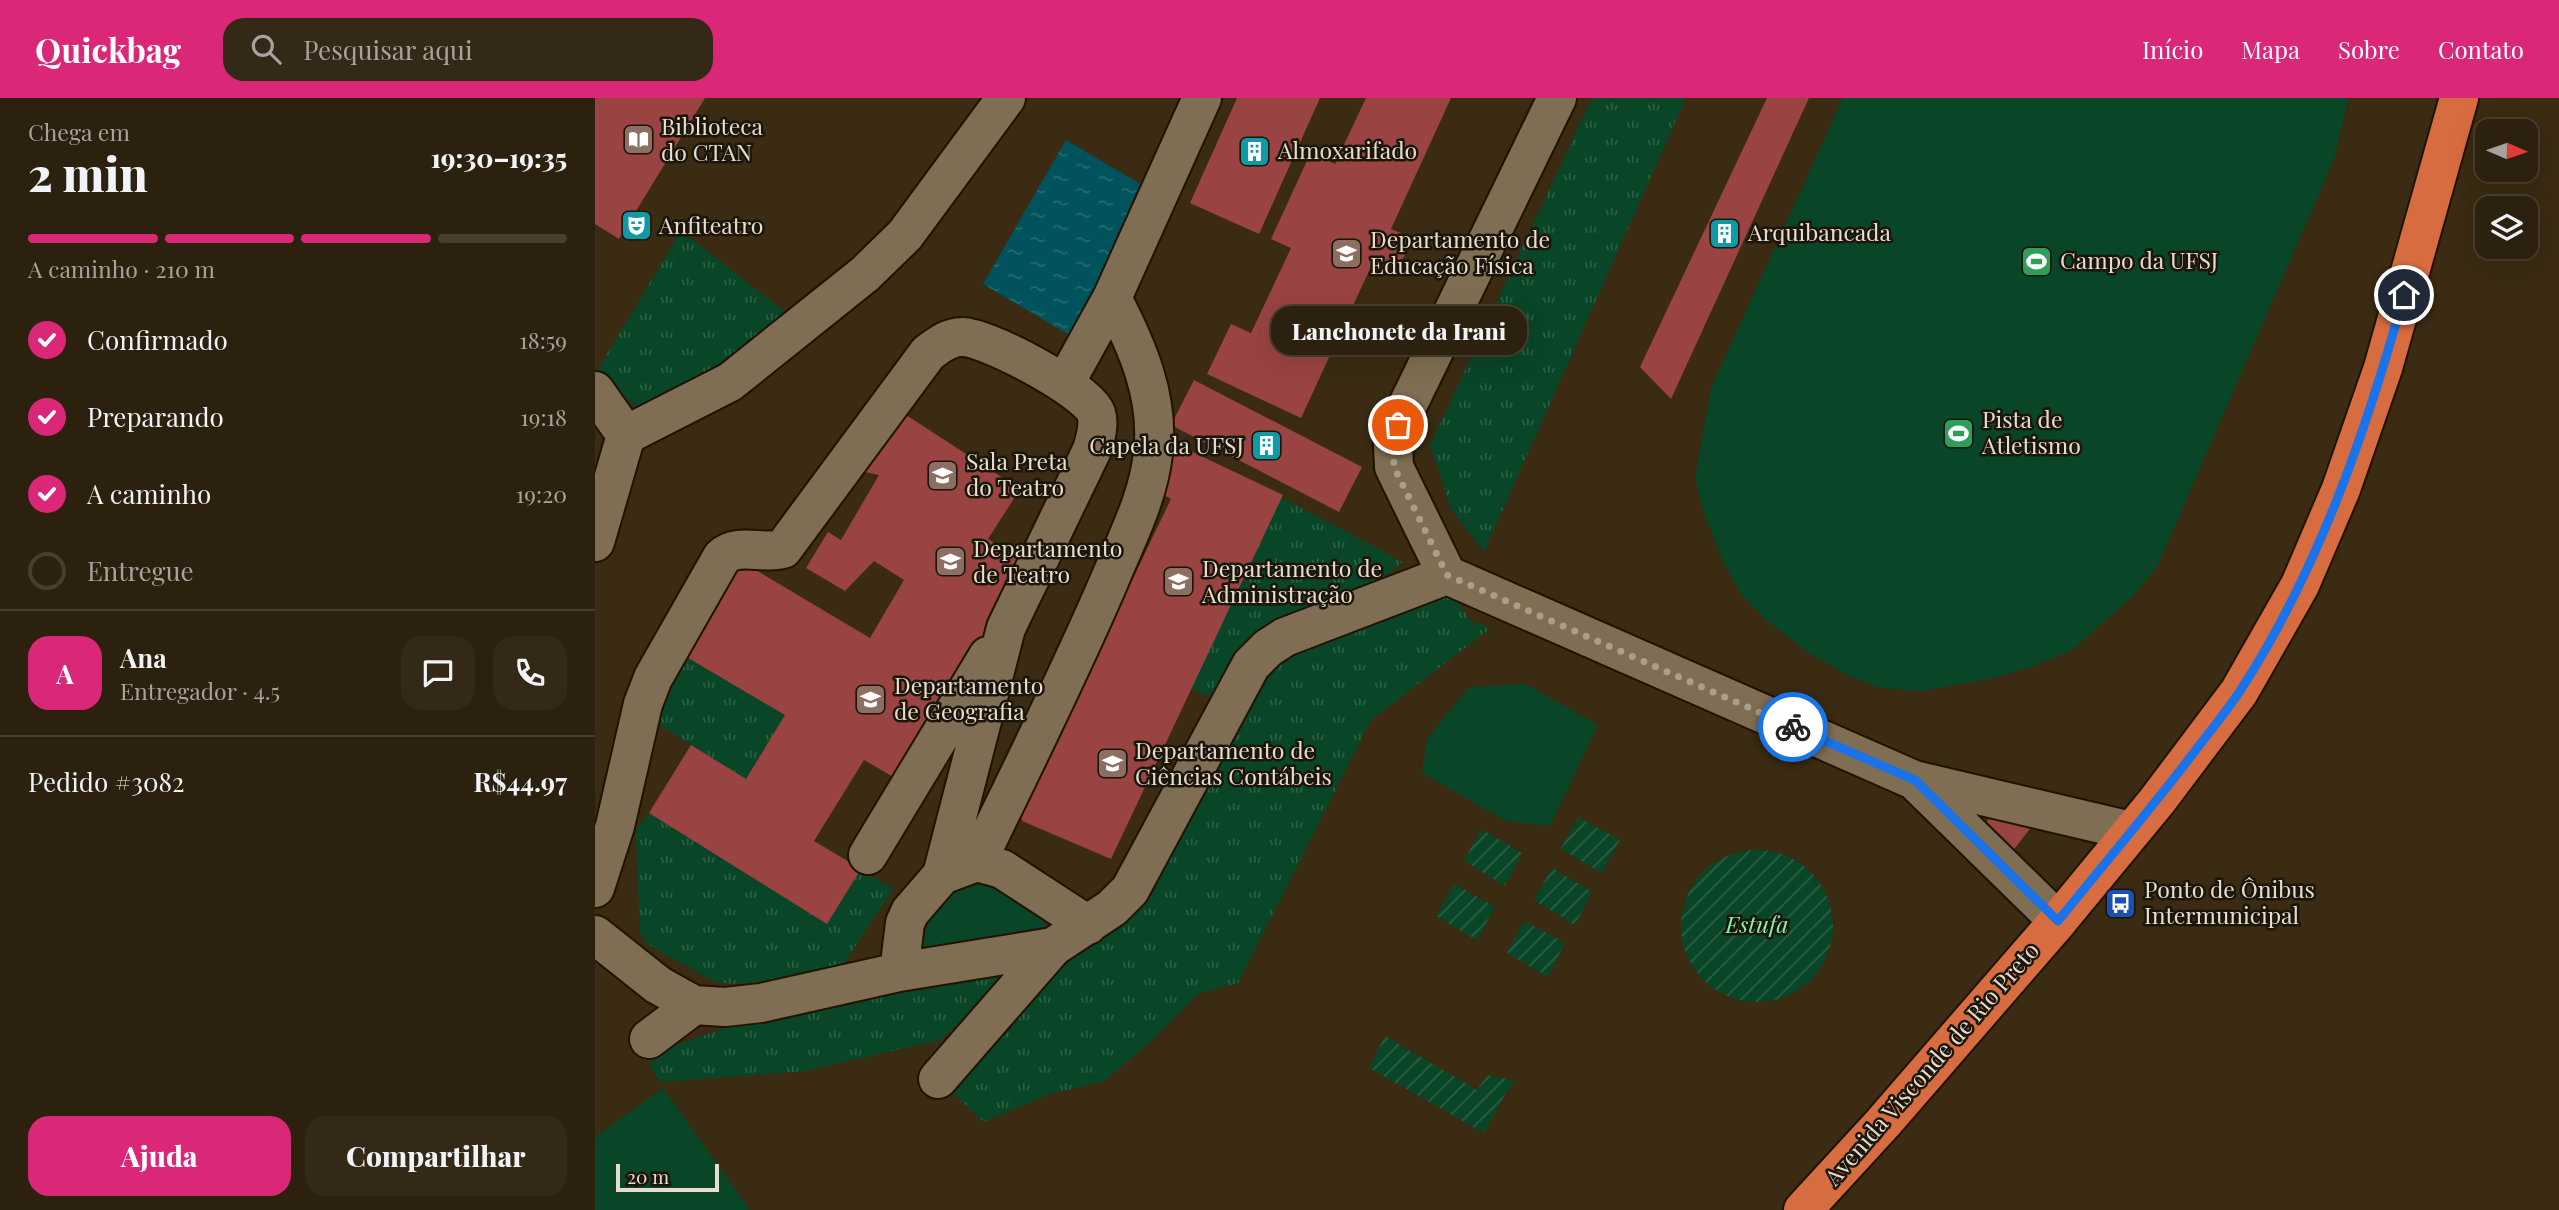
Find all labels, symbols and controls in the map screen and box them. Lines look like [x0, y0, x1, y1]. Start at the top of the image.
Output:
search box [223, 18, 713, 81]
text: Quickbag [35, 27, 181, 71]
icon: search [247, 30, 285, 68]
text: Pesquisar aqui [303, 32, 473, 67]
text: Início [2142, 33, 2203, 65]
text: Mapa [2241, 33, 2300, 65]
text: Sobre [2338, 33, 2400, 65]
text: Contato [2438, 33, 2524, 65]
place label: Biblioteca do CTAN [661, 110, 764, 167]
text: Chega em [28, 116, 130, 147]
north arrow [2475, 119, 2537, 182]
map controls [2475, 119, 2538, 259]
library icon: Biblioteca do CTAN [621, 123, 655, 157]
building icon: Almoxarifado [1238, 134, 1272, 168]
place label: Almoxarifado [1277, 134, 1417, 165]
text: 19:30–19:35 [431, 140, 567, 175]
text: 2 min [28, 142, 148, 204]
button: layers [2475, 196, 2538, 259]
theatre icon: Anfiteatro [619, 209, 653, 243]
place label: Anfiteatro [658, 209, 763, 240]
building icon: Arquibancada [1708, 216, 1742, 250]
place label: Arquibancada [1747, 216, 1891, 247]
place label: Departamento de Educação Física [1370, 223, 1550, 280]
school or university icon: Departamento de Educação Física [1330, 236, 1364, 270]
sports icon: Campo da UFSJ [2020, 244, 2054, 278]
place label: Campo da UFSJ [2060, 244, 2218, 275]
text: A caminho · 210 m [28, 253, 215, 284]
pin [2374, 265, 2434, 325]
icon: home [2385, 276, 2423, 314]
callout: Lanchonete da Irani [1270, 306, 1526, 355]
text: Lanchonete da Irani [1292, 315, 1506, 346]
icon: check [28, 321, 66, 359]
text: Confirmado [87, 322, 228, 357]
text: 18:59 [519, 324, 567, 355]
pin [1368, 395, 1428, 455]
icon: check [28, 398, 66, 436]
text: Preparando [87, 399, 224, 434]
text: 19:18 [520, 401, 567, 432]
place label: Pista de Atletismo [1981, 403, 2081, 460]
icon: bag [1379, 406, 1417, 444]
sports icon: Pista de Atletismo [1942, 416, 1976, 450]
place label: Capela da UFSJ [1089, 429, 1244, 460]
building icon: Capela da UFSJ [1250, 429, 1284, 463]
place label: Sala Preta do Teatro [966, 445, 1068, 502]
school or university icon: Sala Preta do Teatro [926, 458, 960, 492]
icon: check [28, 475, 66, 513]
text: A caminho [87, 476, 211, 511]
text: 19:20 [516, 478, 567, 509]
place label: Departamento de Teatro [973, 532, 1122, 589]
school or university icon: Departamento de Teatro [933, 545, 967, 579]
place label: Departamento de Administração [1201, 552, 1382, 609]
text: Entregue [87, 553, 194, 588]
school or university icon: Departamento de Administração [1162, 565, 1196, 599]
button: chat [401, 636, 475, 710]
button: phone [493, 636, 567, 710]
text: Ana [120, 640, 167, 675]
text: A [56, 656, 74, 691]
place label: Departamento de Geografia [894, 669, 1043, 726]
text: Entregador · 4.5 [120, 675, 280, 706]
school or university icon: Departamento de Geografia [854, 682, 888, 716]
courier [1758, 692, 1828, 762]
icon: bike [1774, 708, 1812, 746]
place label: Departamento de Ciências Contábeis [1135, 734, 1332, 791]
school or university icon: Departamento de Ciências Contábeis [1095, 747, 1129, 781]
text: Pedido #3082 [28, 764, 185, 799]
text: R$44.97 [474, 764, 567, 799]
place label: Ponto de Ônibus Intermunicipal [2144, 873, 2315, 930]
bus stop icon: Ponto de Ônibus Intermunicipal [2104, 886, 2138, 920]
park label: Estufa [1725, 908, 1788, 939]
street label: Avenida Visconde de Rio Preto [1816, 935, 2045, 1192]
button: Ajuda [28, 1116, 291, 1196]
button: Compartilhar [305, 1116, 567, 1196]
scale bar [616, 1161, 719, 1193]
text: 20 m [627, 1163, 669, 1189]

